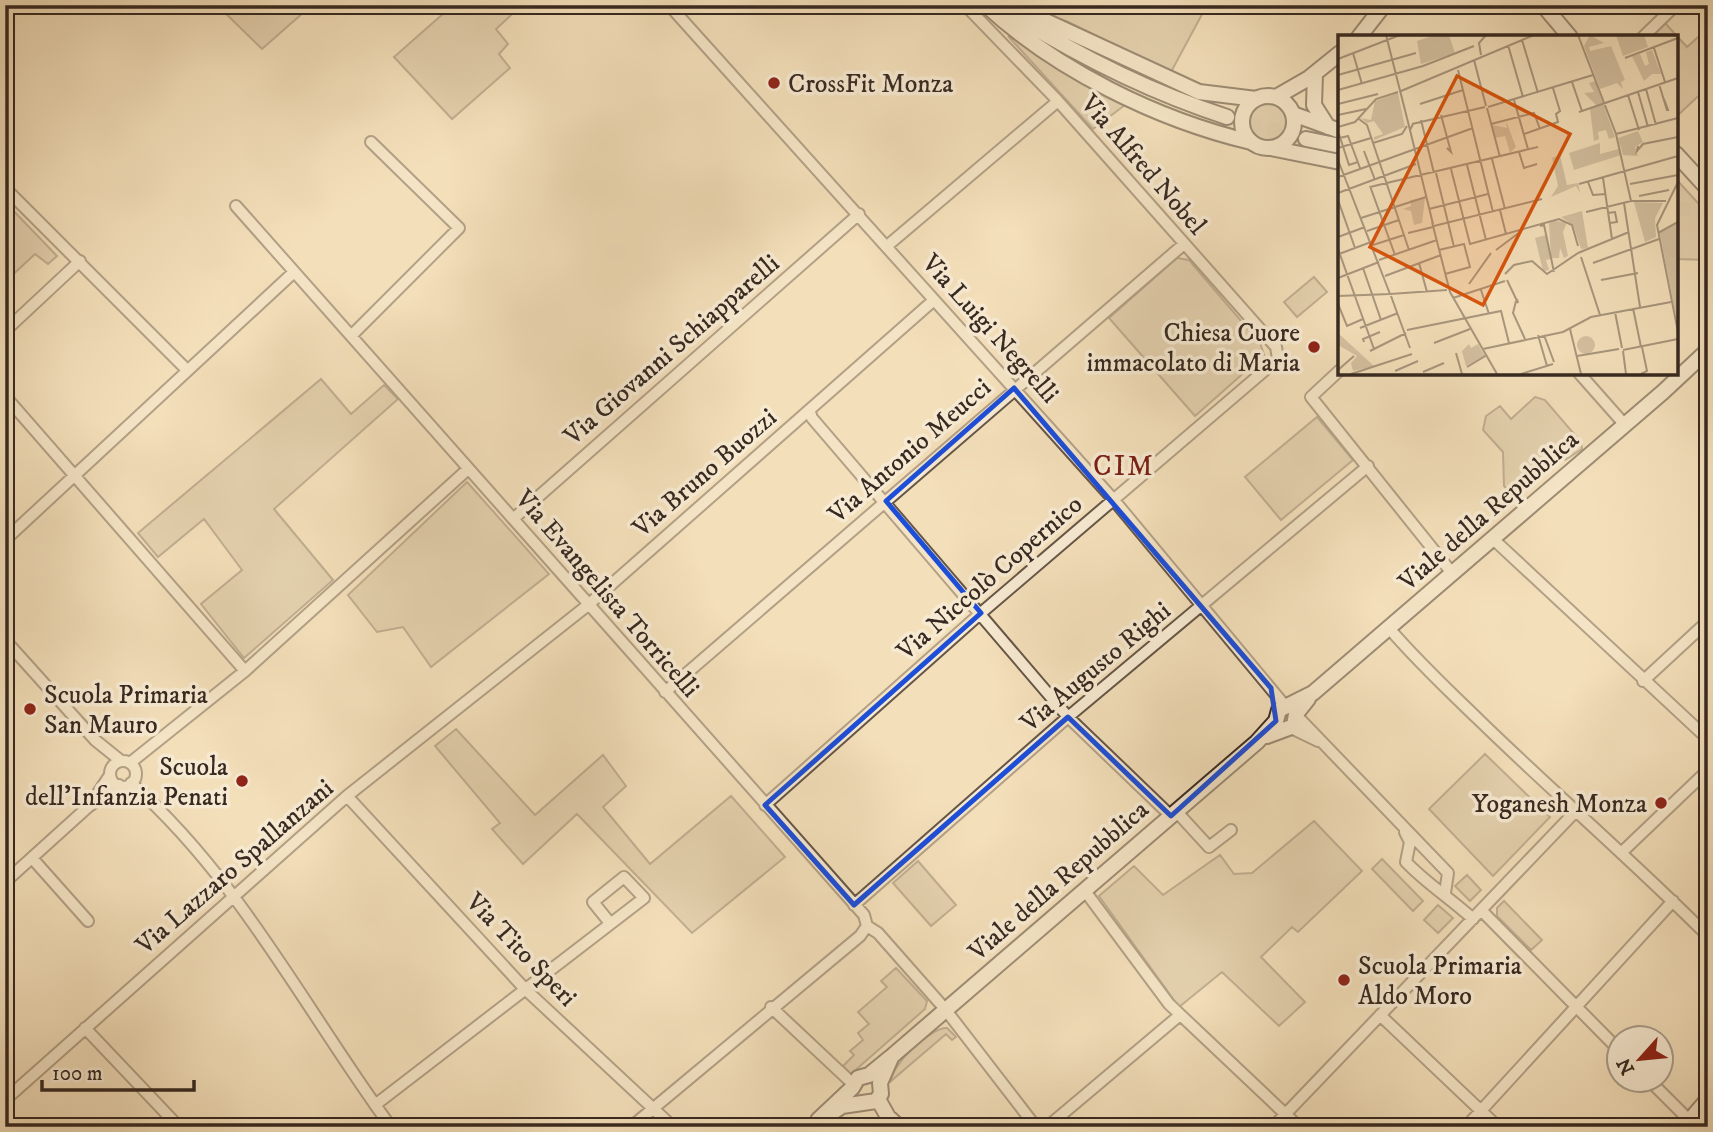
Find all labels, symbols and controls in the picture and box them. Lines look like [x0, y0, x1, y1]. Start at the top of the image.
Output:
inset map [1338, 35, 1678, 374]
place label: CrossFit Monza [788, 68, 953, 101]
marker: CrossFit Monza [766, 75, 782, 91]
street label: Via Alfred Nobel [1072, 87, 1213, 242]
street label: Via Giovanni Schiapparelli [557, 247, 787, 454]
street label: Via Luigi Negrelli [914, 247, 1066, 410]
place label: Chiesa Cuore immacolato di Maria [1087, 317, 1300, 380]
marker: Chiesa Cuore immacolato di Maria [1306, 339, 1322, 355]
street label: Via Antonio Meucci [821, 371, 998, 531]
street label: Via Bruno Buozzi [625, 401, 784, 546]
street label: Viale della Repubblica [1391, 424, 1586, 599]
district label: CIM [1093, 449, 1155, 484]
street label: Via Evangelista Torricelli [507, 482, 706, 705]
street label: Via Niccolò Copernico [890, 488, 1090, 668]
street label: Via Augusto Righi [1013, 595, 1178, 740]
place label: Scuola Primaria San Mauro [44, 679, 208, 742]
marker: Scuola Primaria San Mauro [22, 701, 38, 717]
place label: Scuola dell'Infanzia Penati [25, 751, 228, 814]
street label: Via Lazzaro Spallanzani [129, 772, 341, 963]
marker: Scuola dell'Infanzia Penati [234, 773, 250, 789]
place label: Yoganesh Monza [1472, 788, 1647, 821]
street label: Viale della Repubblica [961, 794, 1156, 969]
marker: Yoganesh Monza [1653, 795, 1669, 811]
street label: Via Tito Speri [458, 885, 584, 1014]
place label: Scuola Primaria Aldo Moro [1358, 950, 1522, 1013]
marker: Scuola Primaria Aldo Moro [1336, 972, 1352, 988]
north arrow [1604, 1024, 1674, 1094]
scale bar [42, 1048, 194, 1092]
text: N [1612, 1054, 1640, 1078]
text: 100 m [52, 1061, 103, 1087]

